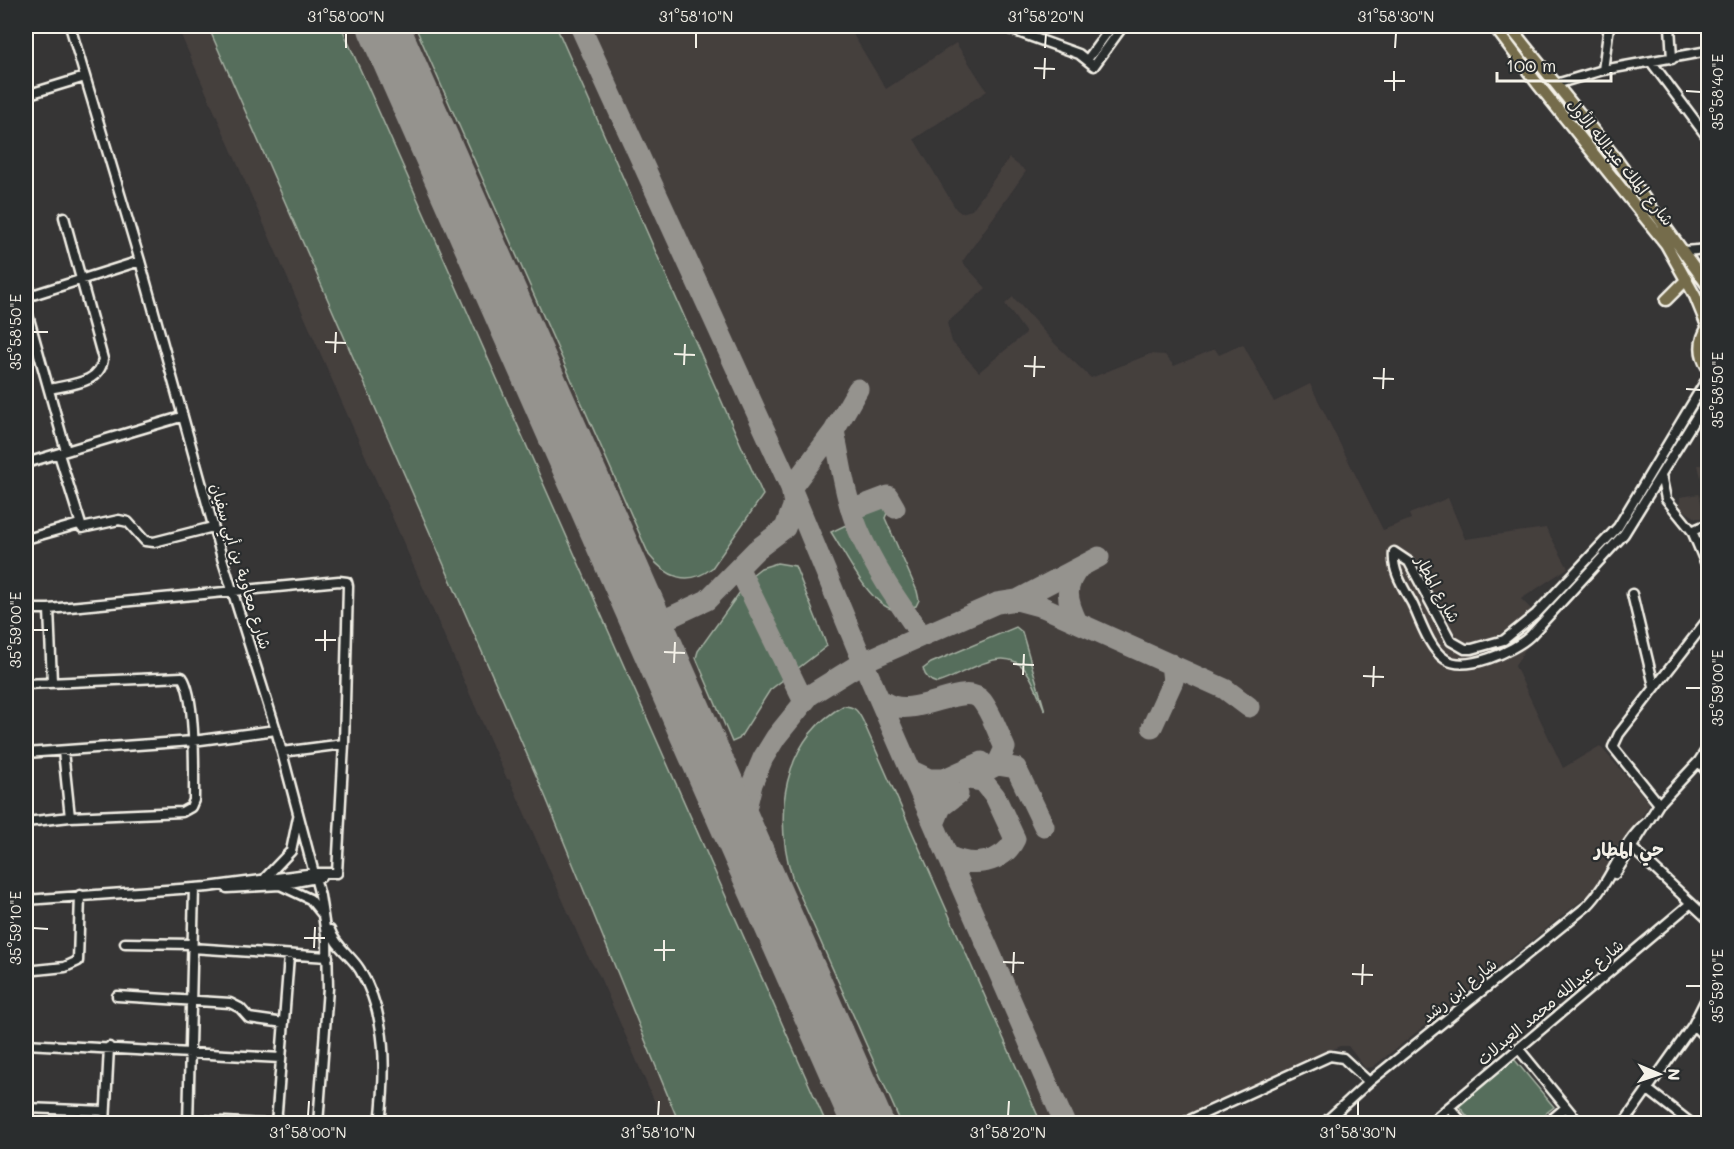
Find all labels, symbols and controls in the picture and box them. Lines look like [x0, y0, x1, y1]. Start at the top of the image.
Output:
text: 31°58'00"N [307, 6, 385, 26]
text: 31°58'10"N [659, 6, 733, 26]
text: 31°58'20"N [1008, 6, 1084, 26]
text: 31°58'30"N [1358, 6, 1434, 26]
scale bar [1497, 45, 1611, 83]
text: 100 m [1506, 53, 1556, 77]
text: 35°58'40"E [1707, 53, 1727, 130]
street label: شارع الملك عبدالله الأول [1562, 94, 1679, 231]
text: 35°58'50"E [5, 293, 25, 370]
text: 35°58'50"E [1707, 351, 1727, 428]
street label: شارع معاوية بن أبي سفيان [201, 480, 277, 653]
street label: شارع المطار [1409, 550, 1465, 627]
text: 35°59'00"E [5, 591, 25, 668]
text: 35°59'00"E [1707, 649, 1727, 726]
district label: حي المطار [1592, 837, 1664, 866]
text: 35°59'10"E [5, 891, 25, 965]
street label: شارع عبدالله محمد العبدلات [1472, 934, 1629, 1071]
text: 35°59'10"E [1707, 949, 1727, 1023]
street label: شارع ابن رشد [1417, 953, 1502, 1028]
north arrow [1629, 1044, 1689, 1104]
text: N [1664, 1068, 1685, 1081]
text: 31°58'00"N [269, 1122, 347, 1142]
text: 31°58'10"N [621, 1122, 695, 1142]
text: 31°58'20"N [970, 1122, 1046, 1142]
text: 31°58'30"N [1320, 1122, 1396, 1142]

